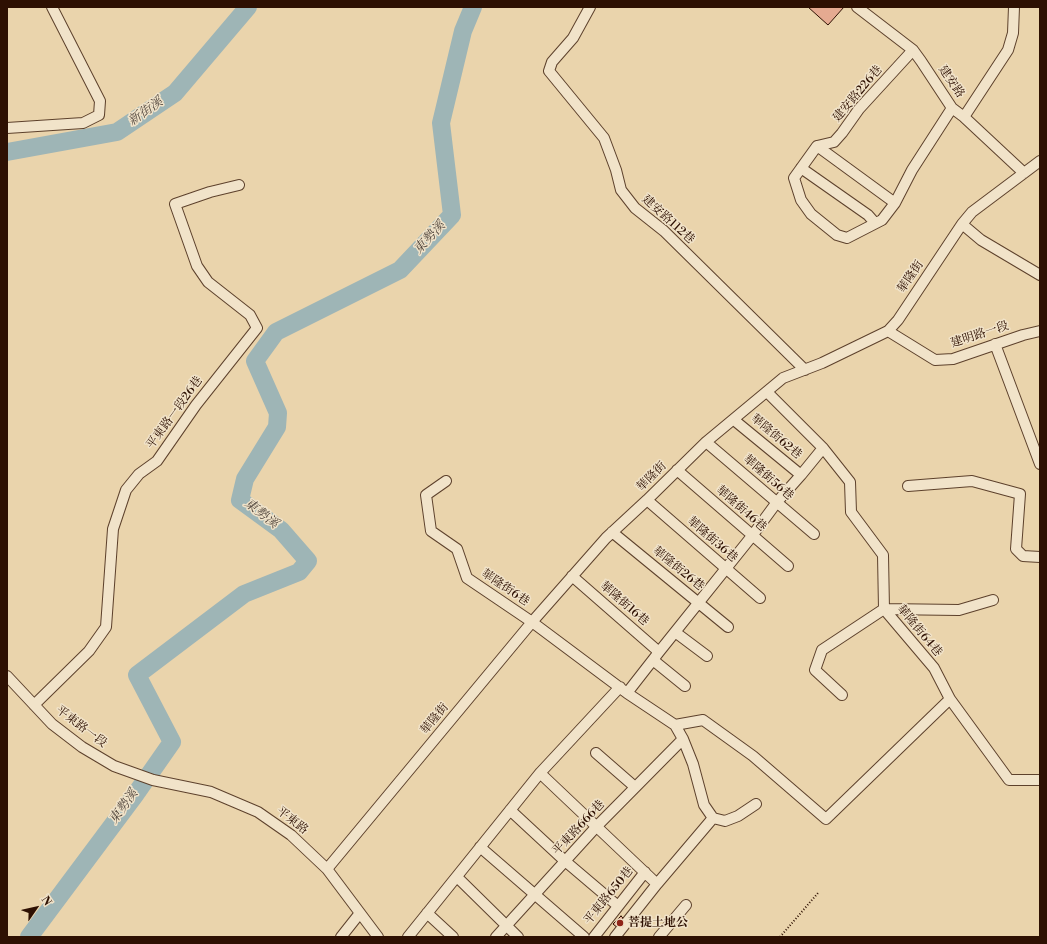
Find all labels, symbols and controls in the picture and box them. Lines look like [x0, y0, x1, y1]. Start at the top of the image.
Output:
street label: 建安路226巷 [830, 63, 886, 125]
street label: 建安路 [935, 63, 967, 101]
water label: 新街溪 [126, 94, 166, 130]
street label: 建安路112巷 [639, 193, 697, 247]
water label: 東勢溪 [411, 218, 449, 258]
street label: 華隆街 [895, 258, 927, 296]
street label: 建明路一段 [949, 319, 1011, 351]
street label: 平東路一段26巷 [144, 374, 206, 452]
street label: 華隆街62巷 [748, 412, 804, 462]
street label: 華隆街56巷 [740, 452, 796, 504]
street label: 華隆街 [634, 459, 670, 495]
street label: 華隆街46巷 [713, 483, 769, 535]
water label: 東勢溪 [241, 496, 281, 532]
street label: 華隆街36巷 [684, 514, 740, 566]
street label: 華隆街26巷 [649, 544, 707, 594]
street label: 華隆街6巷 [478, 567, 532, 609]
street label: 華隆街16巷 [597, 579, 651, 629]
street label: 華隆街64巷 [893, 602, 945, 660]
street label: 華隆街 [418, 701, 452, 737]
street label: 平東路一段 [53, 703, 109, 751]
water label: 東勢溪 [106, 787, 142, 827]
street label: 平東路666巷 [550, 798, 608, 858]
street label: 平東路 [273, 804, 311, 838]
street label: 平東路650巷 [581, 864, 637, 928]
north arrow [16, 888, 56, 928]
text: N [38, 894, 54, 909]
place label: 菩提土地公 [628, 916, 688, 930]
marker: 菩提土地公 [615, 918, 625, 928]

